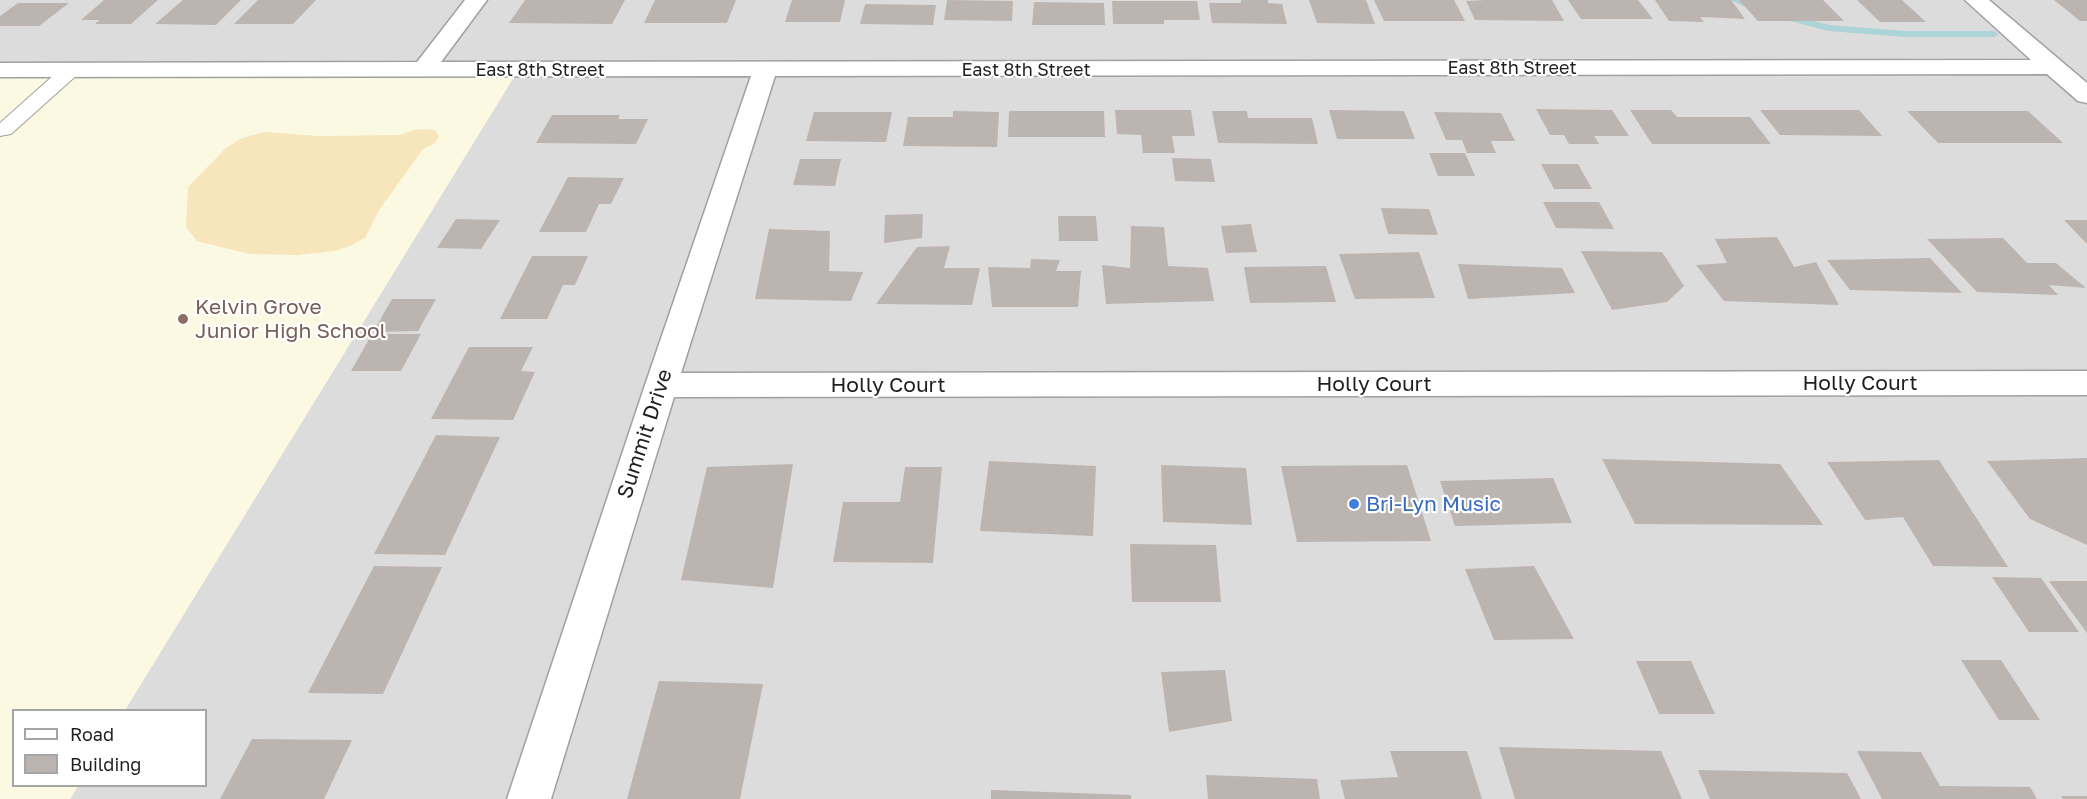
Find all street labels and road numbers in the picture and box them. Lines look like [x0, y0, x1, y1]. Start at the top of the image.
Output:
street label: East 8th Street [1447, 57, 1577, 79]
street label: East 8th Street [475, 59, 605, 81]
street label: East 8th Street [961, 59, 1091, 81]
street label: Summit Drive [612, 366, 678, 502]
street label: Holly Court [1802, 370, 1918, 396]
street label: Holly Court [1316, 371, 1432, 397]
street label: Holly Court [830, 372, 946, 398]

